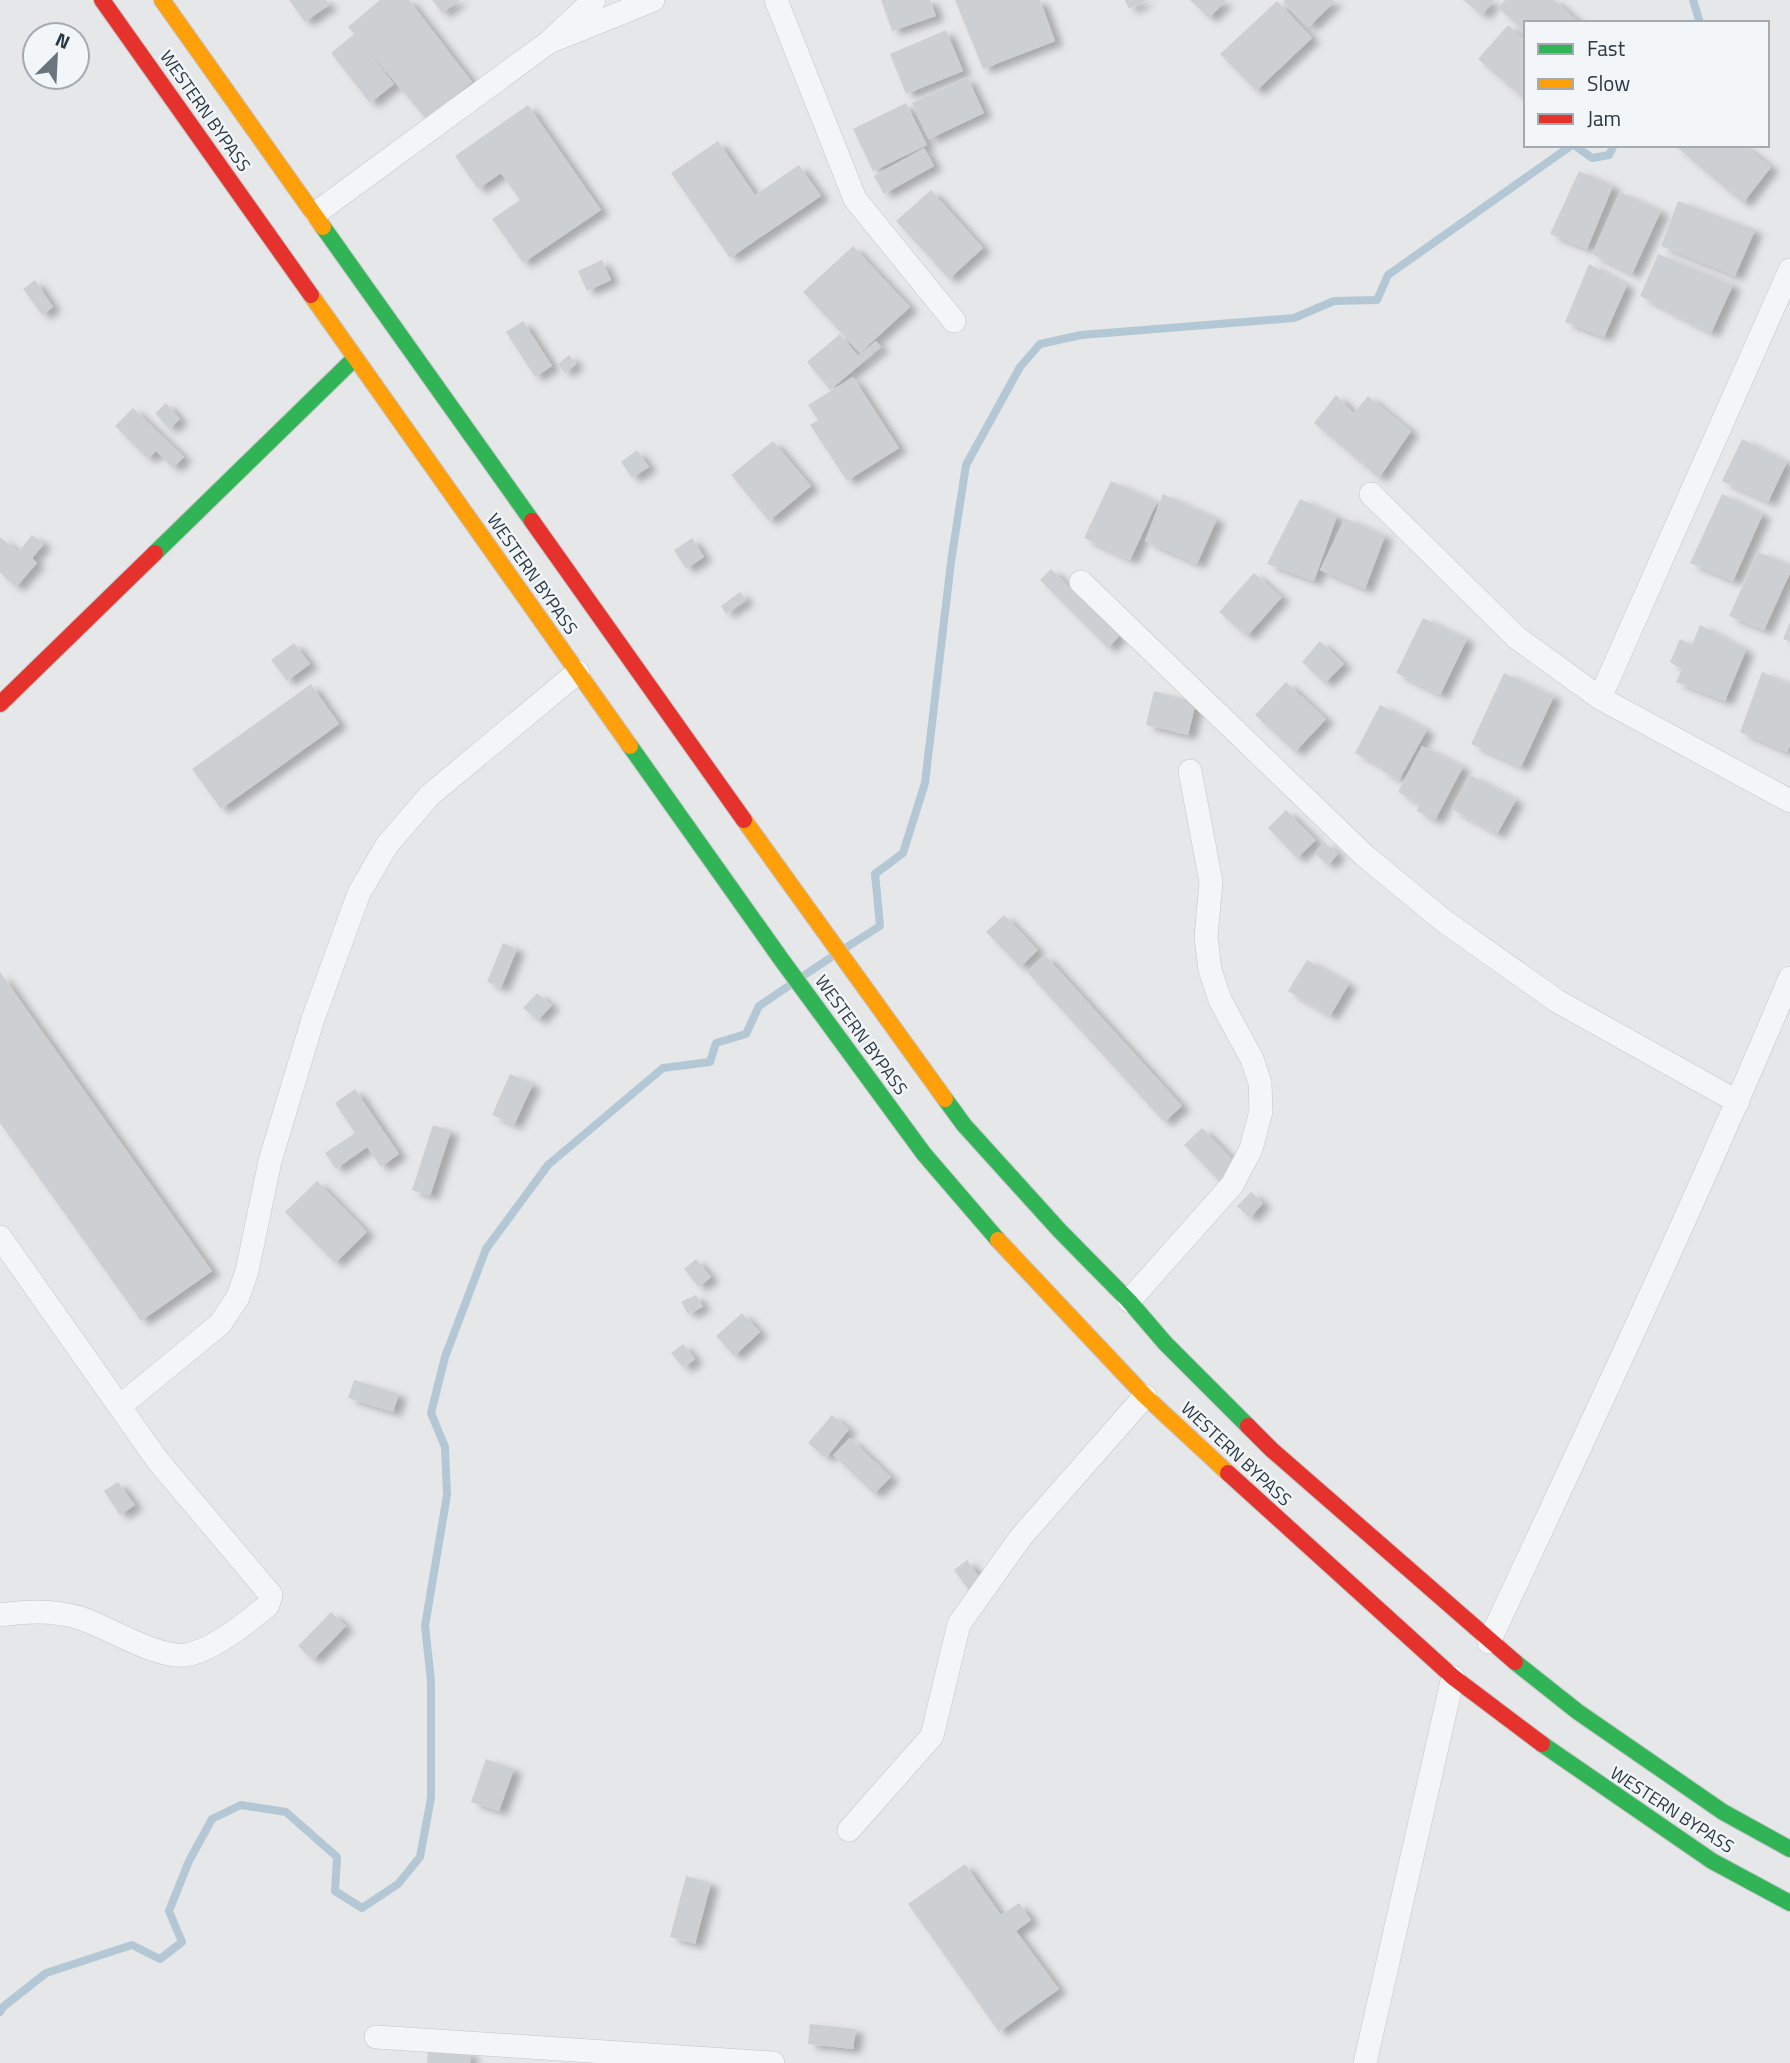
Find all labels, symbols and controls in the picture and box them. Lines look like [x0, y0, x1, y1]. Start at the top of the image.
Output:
north arrow [21, 21, 91, 91]
legend [1524, 21, 1769, 147]
text: N [51, 24, 75, 56]
text: Fast [1587, 32, 1626, 64]
street label: WESTERN BYPASS [153, 44, 257, 177]
text: Slow [1587, 67, 1630, 99]
text: Jam [1587, 102, 1621, 134]
street label: WESTERN BYPASS [480, 507, 584, 640]
street label: WESTERN BYPASS [809, 969, 914, 1100]
street label: WESTERN BYPASS [1175, 1395, 1298, 1512]
street label: WESTERN BYPASS [1605, 1759, 1740, 1860]

